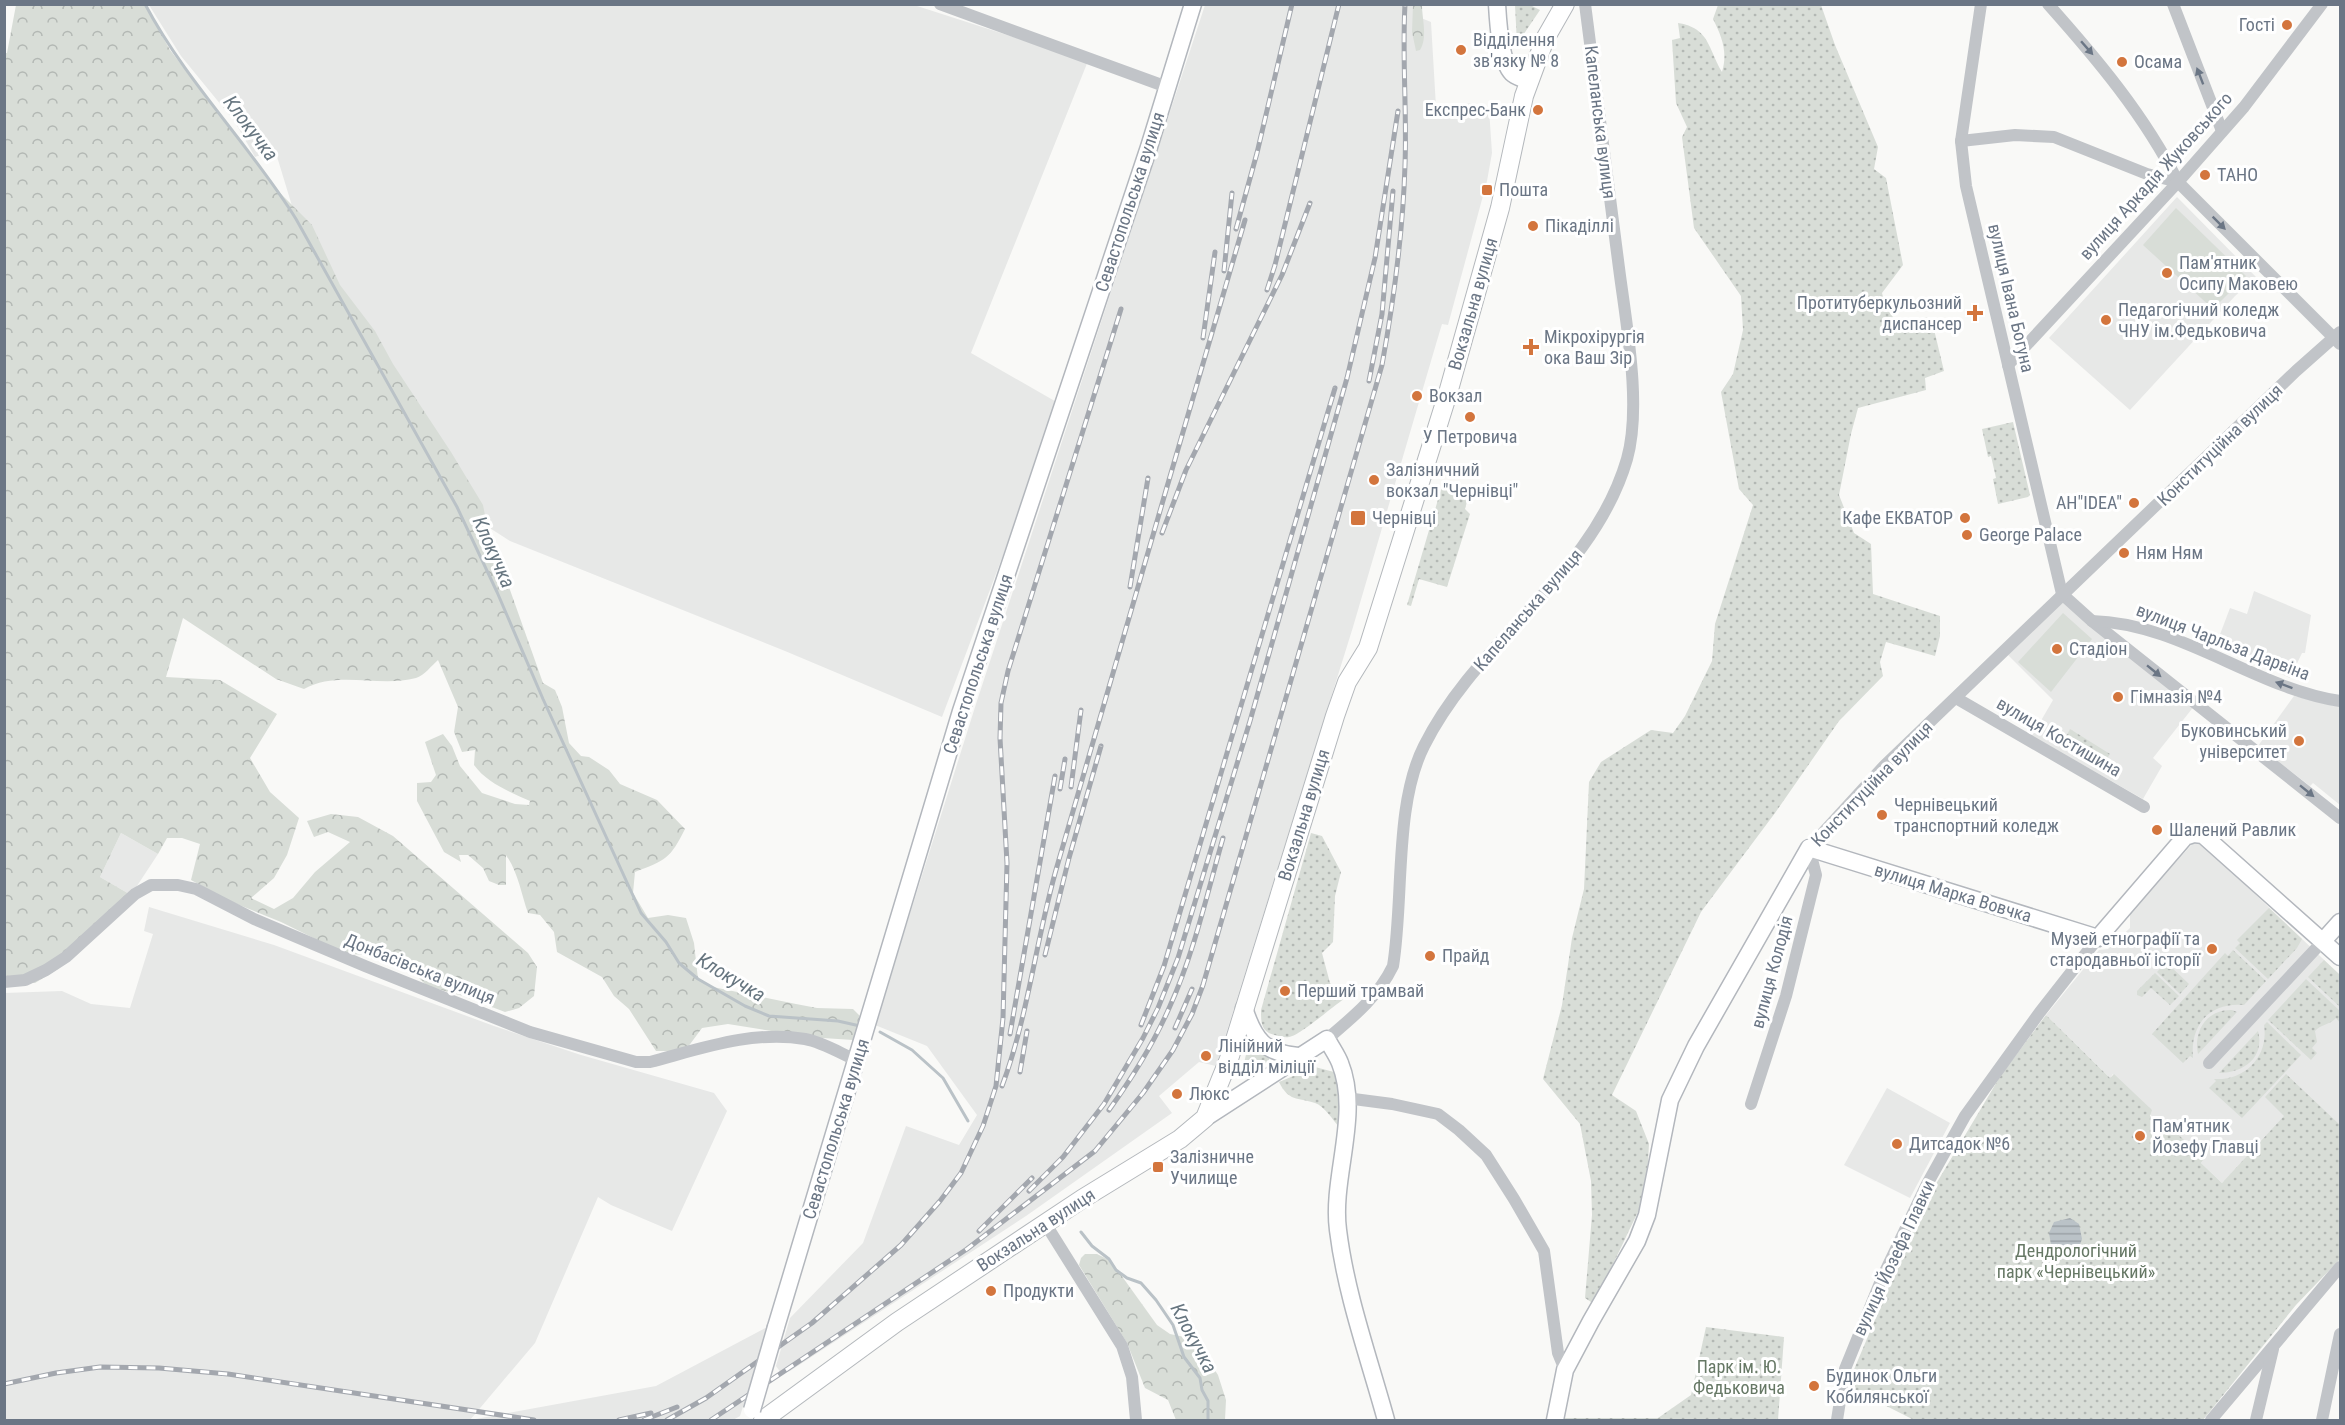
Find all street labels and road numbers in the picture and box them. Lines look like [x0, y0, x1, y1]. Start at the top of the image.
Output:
street label: Капеланська вулиця [1581, 44, 1620, 200]
street label: вулиця Аркадія Жуковського [2075, 88, 2236, 264]
street label: Севастопольська вулиця [1091, 109, 1169, 294]
street label: вулиця Івана Богуна [1984, 222, 2039, 374]
street label: Вокзальна вулиця [1444, 235, 1501, 372]
street label: Конституційна вулиця [2153, 380, 2287, 510]
street label: Капеланська вулиця [1469, 545, 1586, 675]
street label: Севастопольська вулиця [939, 571, 1017, 756]
street label: вулиця Чарльза Дарвіна [2134, 599, 2313, 684]
street label: вулиця Костишина [1993, 692, 2125, 781]
street label: Конституційна вулиця [1807, 717, 1937, 851]
street label: Вокзальна вулиця [1274, 746, 1334, 883]
street label: вулиця Марка Вовчка [1872, 859, 2034, 926]
street label: вулиця Колодія [1746, 913, 1797, 1030]
street label: Донбасівська вулиця [342, 929, 498, 1008]
street label: Севастопольська вулиця [798, 1036, 873, 1222]
street label: вулиця Йозефа Главки [1848, 1177, 1939, 1339]
street label: Вокзальна вулиця [973, 1184, 1099, 1276]

